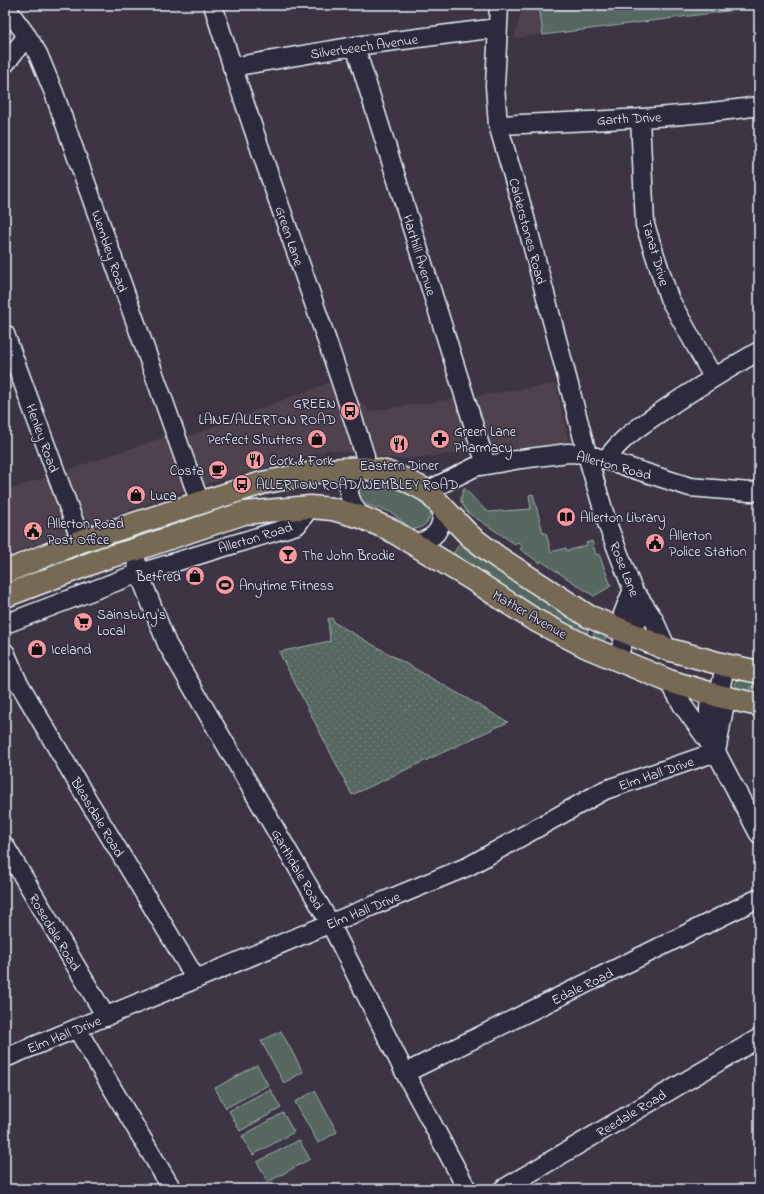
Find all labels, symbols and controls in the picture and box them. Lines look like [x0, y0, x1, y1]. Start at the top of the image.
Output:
street label: Silverbeech Avenue [309, 29, 420, 65]
street label: Garth Drive [596, 107, 663, 132]
street label: Calderstones Road [502, 176, 551, 287]
street label: Green Lane [269, 204, 309, 270]
street label: Wembley Road [84, 208, 132, 296]
street label: Harthill Avenue [396, 212, 441, 299]
street label: Tanat Drive [635, 218, 674, 289]
place label: GREEN LANE/ALLERTON ROAD [199, 394, 336, 431]
bus stop icon: GREEN LANE/ALLERTON ROAD [339, 400, 361, 422]
street label: Henley Road [19, 401, 64, 476]
place label: Green Lane Pharmacy [454, 422, 517, 460]
shop icon: Perfect Shutters [306, 428, 328, 450]
pharmacy icon: Green Lane Pharmacy [429, 428, 451, 450]
place label: Perfect Shutters [207, 430, 303, 451]
restaurant icon: Eastern Diner [388, 433, 410, 455]
street label: Allerton Road [574, 446, 654, 487]
restaurant icon: Cork & Fork [244, 449, 266, 471]
place label: Cork & Fork [269, 451, 334, 472]
place label: Eastern Diner [359, 456, 439, 477]
cafe icon: Costa [207, 459, 229, 481]
place label: Costa [170, 461, 204, 482]
bus stop icon: ALLERTON ROAD/WEMBLEY ROAD [231, 473, 253, 495]
place label: ALLERTON ROAD/WEMBLEY ROAD [256, 475, 459, 496]
shop icon: Luca [125, 484, 147, 506]
place label: Luca [150, 486, 177, 507]
library icon: Allerton Library [555, 506, 577, 528]
place label: Allerton Library [580, 508, 666, 530]
place label: Allerton Road Post Office [47, 514, 124, 551]
street label: Allerton Road [216, 517, 295, 560]
public building icon: Allerton Road Post Office [22, 520, 44, 542]
place label: Allerton Police Station [669, 526, 747, 563]
public building icon: Allerton Police Station [644, 532, 666, 554]
street label: Rose Lane [603, 539, 644, 601]
bar icon: The John Brodie [277, 544, 299, 566]
place label: The John Brodie [302, 546, 396, 567]
shop icon: Betfred [184, 565, 206, 587]
place label: Betfred [135, 567, 181, 588]
sports icon: Anytime Fitness [214, 574, 236, 596]
place label: Anytime Fitness [239, 576, 334, 598]
street label: Mather Avenue [488, 585, 571, 646]
place label: Sainsbury's Local [97, 605, 166, 642]
supermarket icon: Sainsbury's Local [72, 611, 94, 633]
shop icon: Iceland [26, 638, 48, 660]
place label: Iceland [51, 640, 92, 661]
street label: Elm Hall Drive [616, 752, 698, 797]
street label: Bleasdale Road [64, 773, 129, 862]
street label: Garthdale Road [265, 826, 328, 914]
street label: Elm Hall Drive [323, 887, 404, 936]
street label: Rosedale Road [22, 890, 85, 975]
street label: Edale Road [548, 963, 617, 1011]
street label: Elm Hall Drive [24, 1011, 105, 1060]
street label: Reedale Road [593, 1085, 671, 1143]

